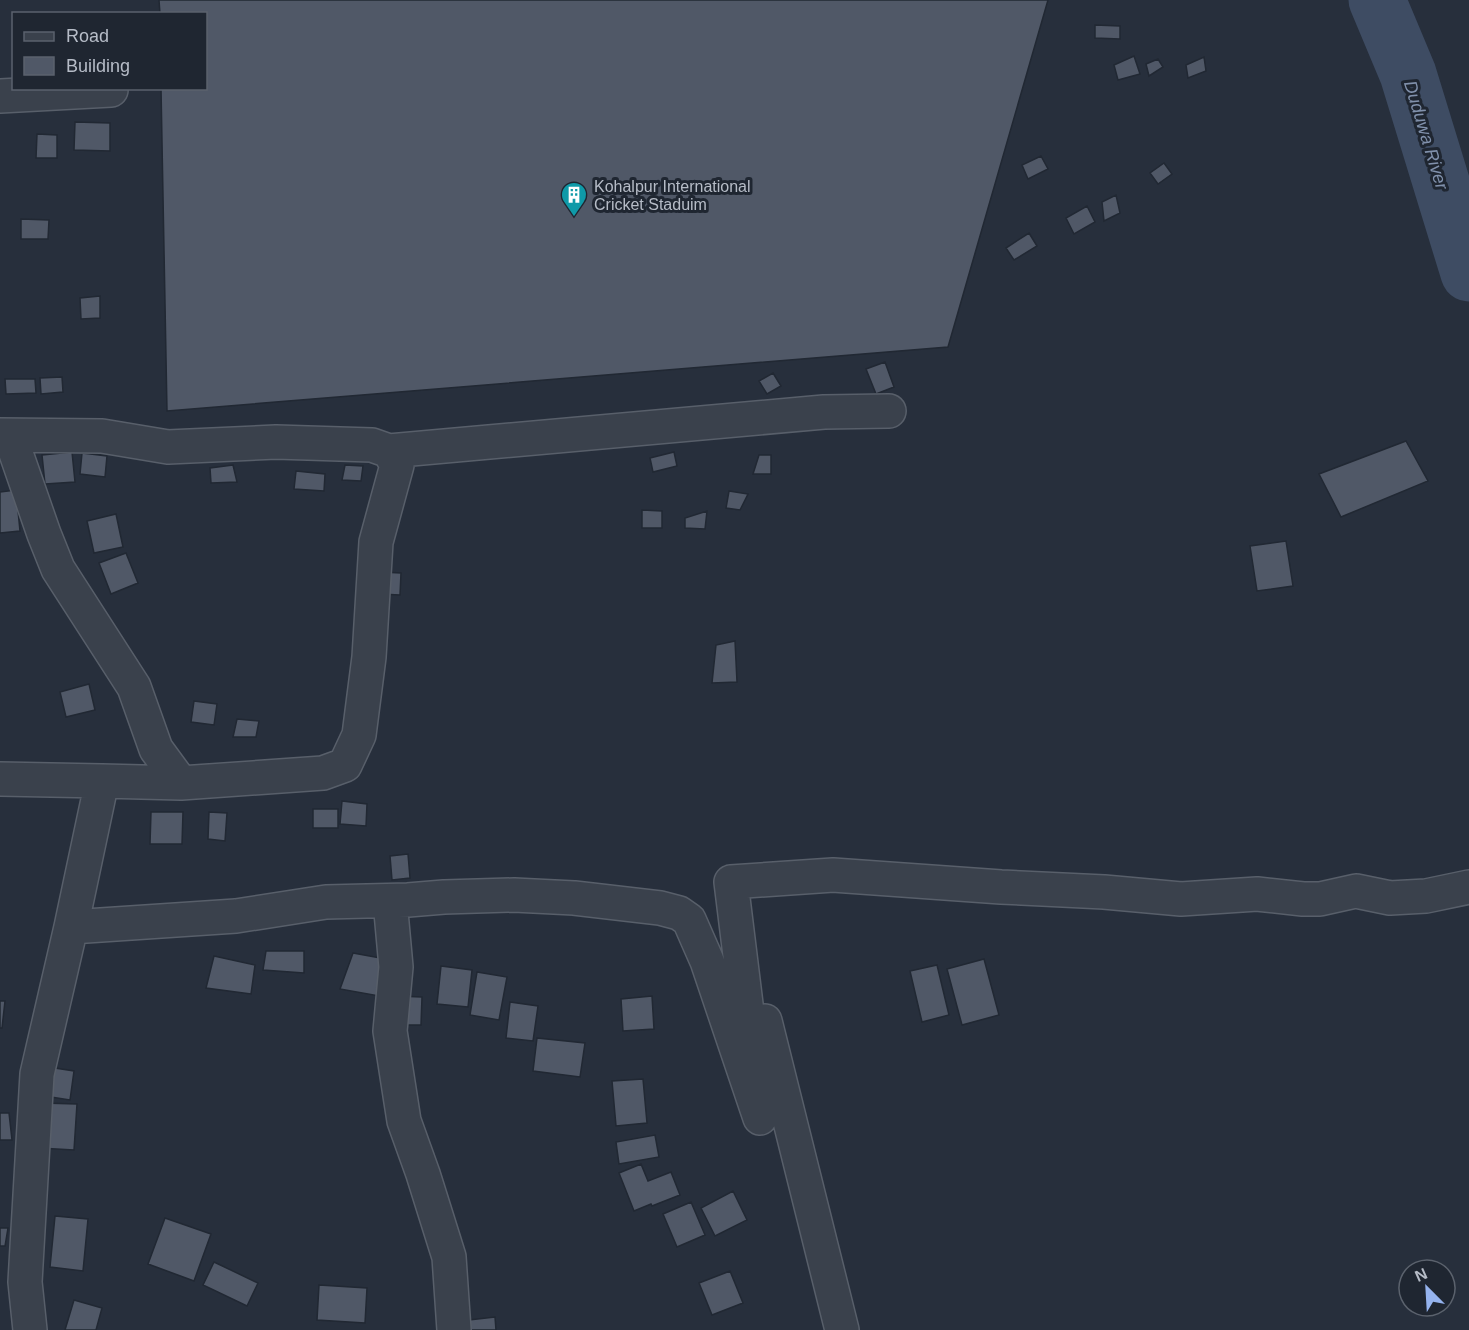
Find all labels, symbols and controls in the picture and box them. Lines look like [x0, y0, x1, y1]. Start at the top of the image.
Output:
legend [12, 12, 207, 90]
text: Road [66, 26, 109, 46]
text: Building [66, 56, 130, 76]
water label: Duduwa River [1400, 78, 1452, 193]
place label: Kohalpur International Cricket Staduim [594, 178, 751, 213]
building icon: Kohalpur International Cricket Staduim [559, 180, 589, 218]
north arrow [1397, 1258, 1457, 1318]
text: N [1412, 1265, 1430, 1285]

